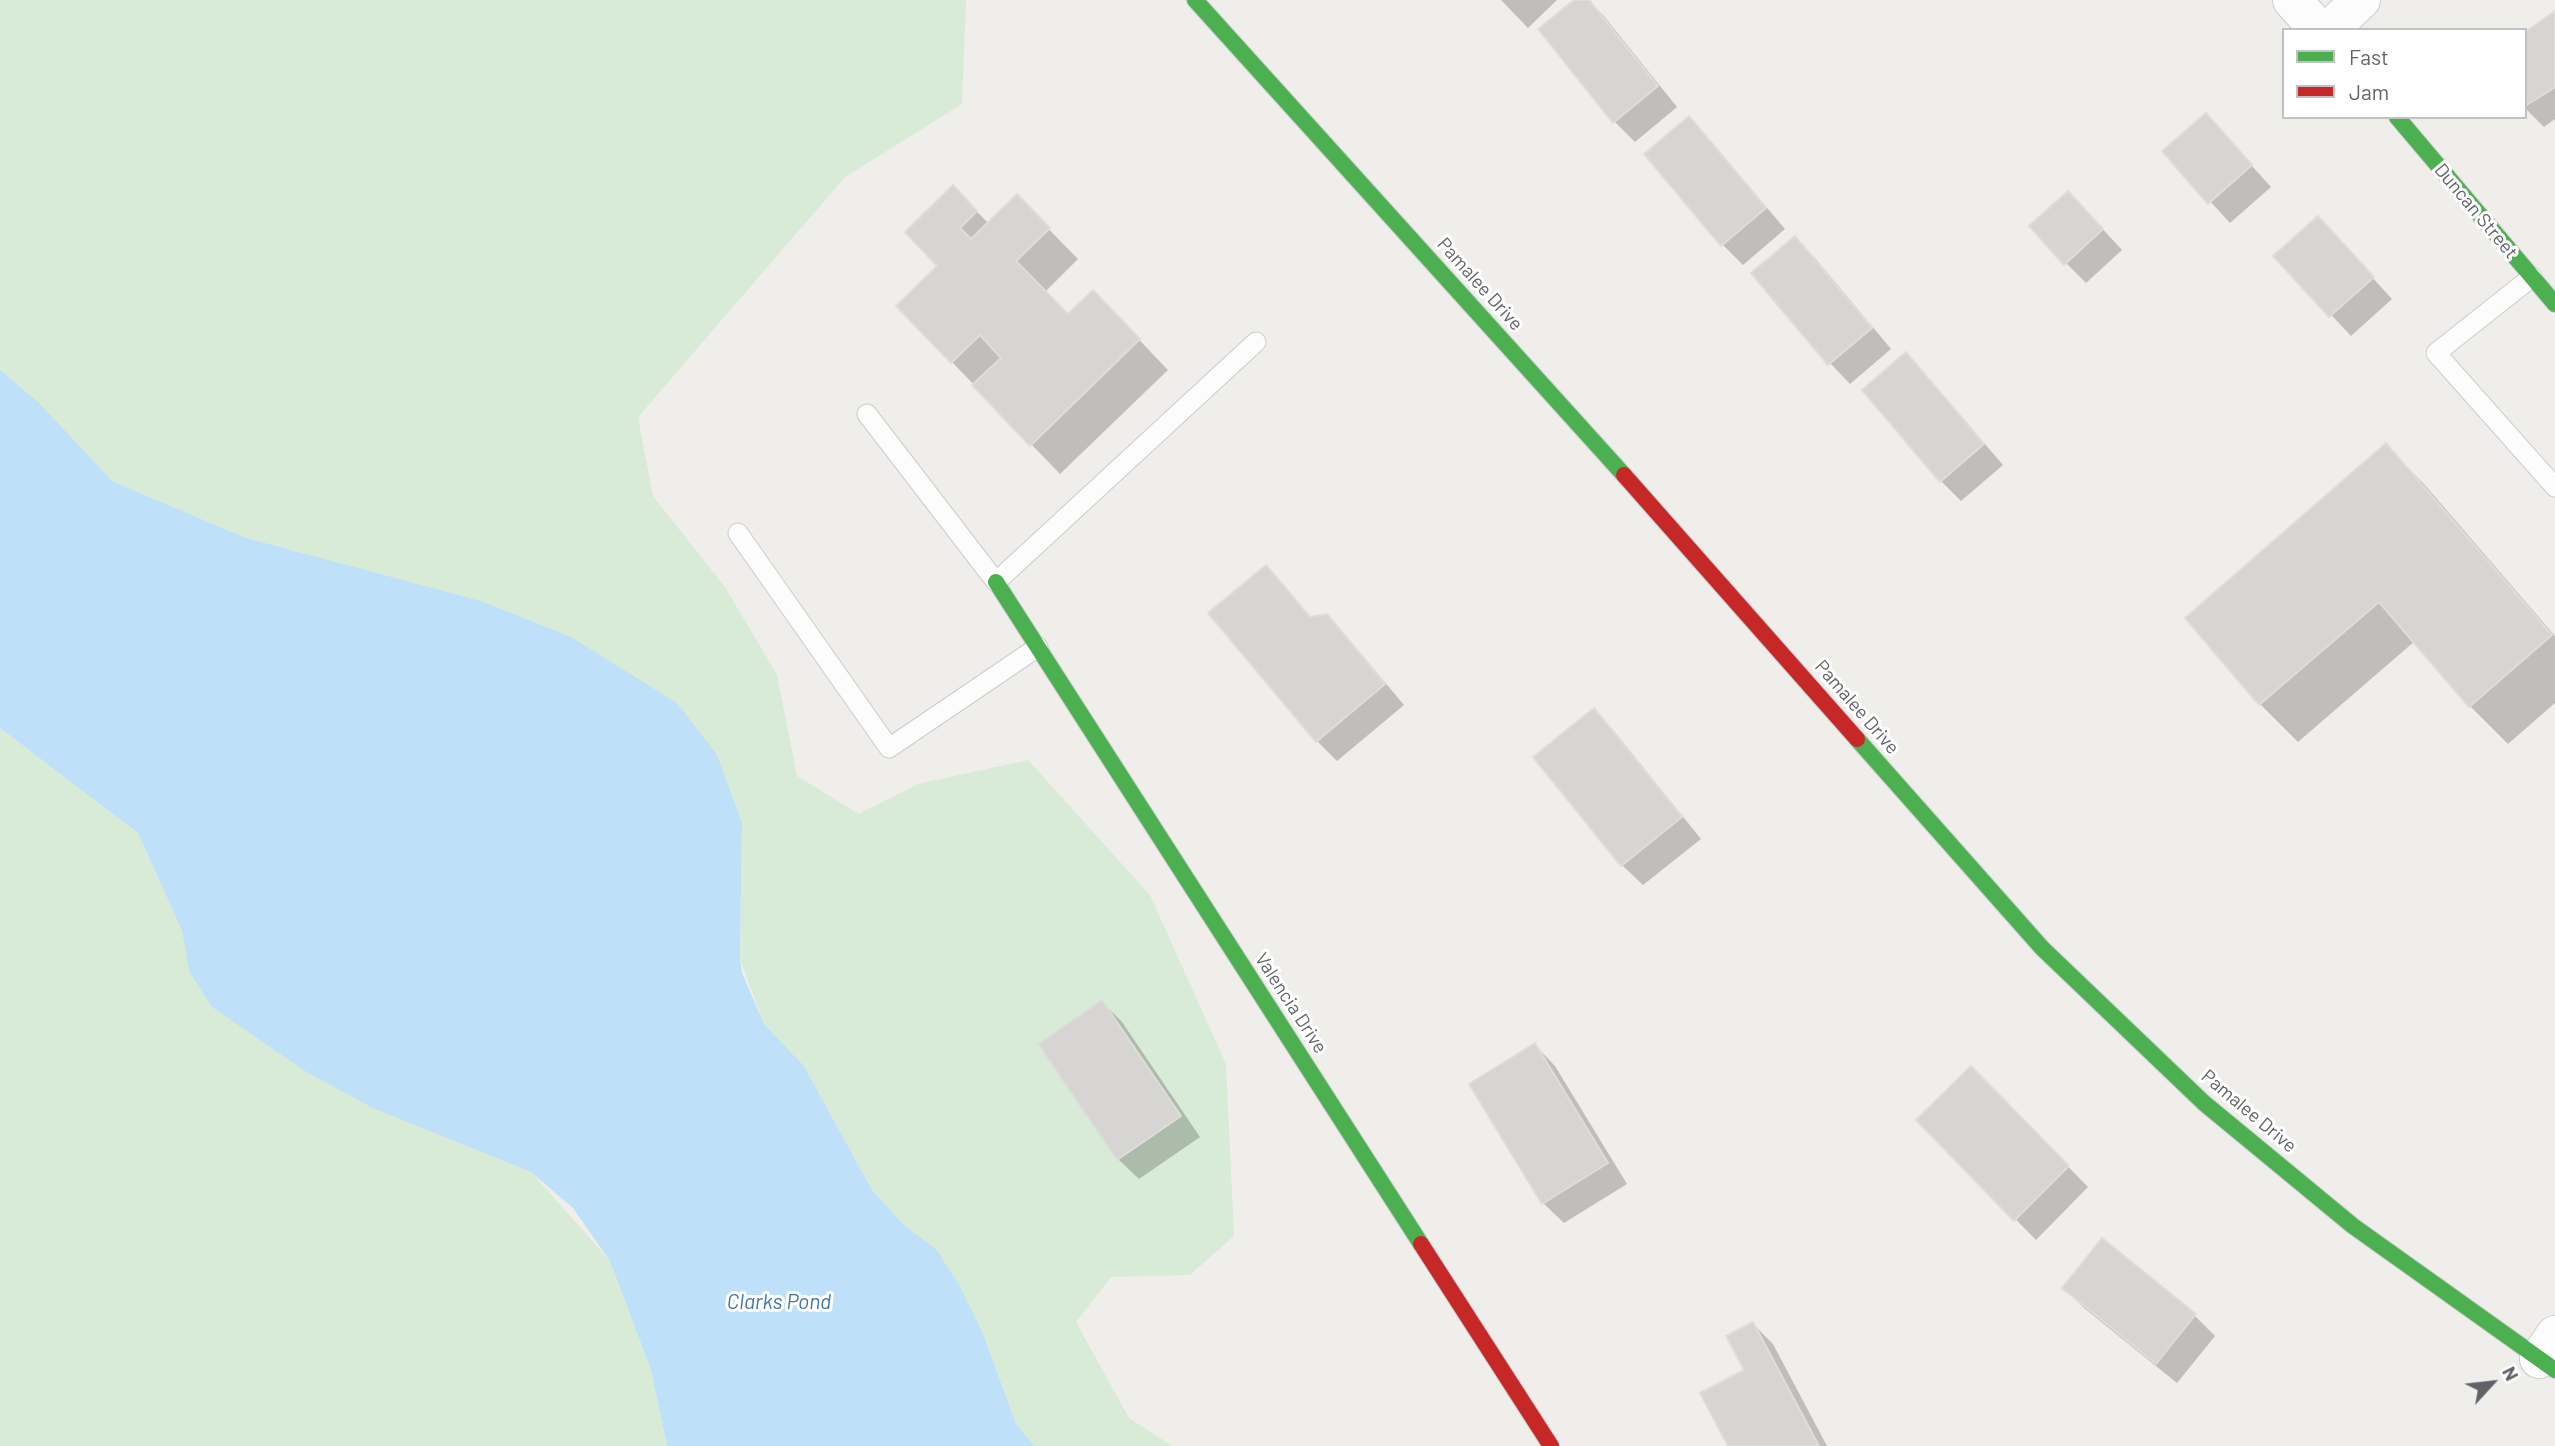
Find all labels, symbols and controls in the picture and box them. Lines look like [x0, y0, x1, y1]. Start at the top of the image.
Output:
legend [2282, 28, 2527, 119]
text: Fast [2349, 44, 2389, 69]
text: Jam [2349, 79, 2389, 104]
street label: Duncan Street [2430, 159, 2522, 263]
street label: Pamalee Drive [1432, 233, 1528, 335]
street label: Pamalee Drive [1810, 655, 1904, 759]
street label: Valencia Drive [1250, 949, 1332, 1057]
street label: Pamalee Drive [2197, 1065, 2301, 1157]
water label: Clarks Pond [727, 1289, 831, 1315]
north arrow [2457, 1348, 2527, 1418]
text: N [2498, 1362, 2524, 1384]

